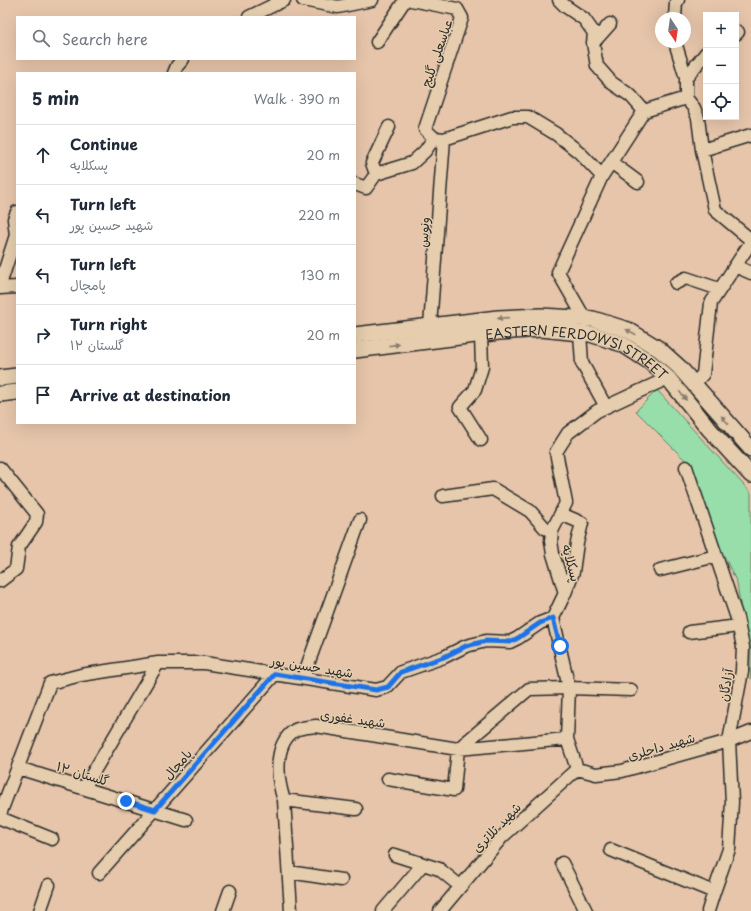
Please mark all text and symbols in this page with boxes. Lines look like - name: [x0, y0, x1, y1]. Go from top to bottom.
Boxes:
- north arrow: [655, 12, 691, 48]
- map controls: [703, 12, 739, 120]
- button: +: [703, 12, 739, 48]
- search box: [16, 16, 356, 60]
- street label: عباسعلی گلیج: [416, 17, 457, 90]
- icon: search: [30, 27, 52, 49]
- text: Search here: [62, 27, 148, 50]
- button: −: [703, 48, 739, 84]
- button: locate: [703, 84, 739, 120]
- text: 5 min: [32, 85, 79, 111]
- text: Walk · 390 m: [254, 89, 340, 108]
- text: Continue: [70, 132, 138, 155]
- icon: ahead: [32, 144, 54, 166]
- text: 20 m: [306, 145, 340, 164]
- text: پسکلایه: [70, 155, 108, 174]
- text: Turn left: [70, 192, 136, 215]
- icon: left: [32, 204, 54, 226]
- text: 220 m: [298, 205, 340, 224]
- text: شهید حسین پور: [70, 215, 153, 234]
- street label: ونوس: [412, 216, 434, 248]
- text: Turn left: [70, 252, 136, 275]
- icon: left: [32, 264, 54, 286]
- text: 130 m: [301, 265, 340, 284]
- text: پامچال: [70, 275, 106, 294]
- text: Turn right: [70, 312, 147, 335]
- one-way arrow: [497, 315, 509, 322]
- street label: EASTERN FERDOWSI STREET: [484, 319, 673, 384]
- icon: right: [32, 324, 54, 346]
- text: 20 m: [306, 325, 340, 344]
- one-way arrow: [625, 329, 637, 335]
- text: گلستان ۱۲: [70, 335, 124, 354]
- one-way arrow: [388, 342, 400, 349]
- text: Arrive at destination: [70, 383, 231, 406]
- icon: arrive: [32, 384, 54, 406]
- one-way arrow: [679, 391, 687, 402]
- one-way arrow: [721, 415, 730, 425]
- street label: پسکلایه: [558, 542, 586, 584]
- route start: [551, 637, 569, 655]
- street label: شهید حسین پور: [268, 650, 355, 682]
- street label: آزادگان: [713, 666, 737, 703]
- street label: شهید غفوری: [319, 704, 387, 732]
- street label: شهید داجلری: [625, 727, 697, 765]
- street label: پامچال: [158, 744, 196, 784]
- street label: گلستان ۱۲: [54, 756, 112, 790]
- route end: [117, 792, 135, 810]
- street label: شهید تلاتری: [467, 798, 525, 856]

